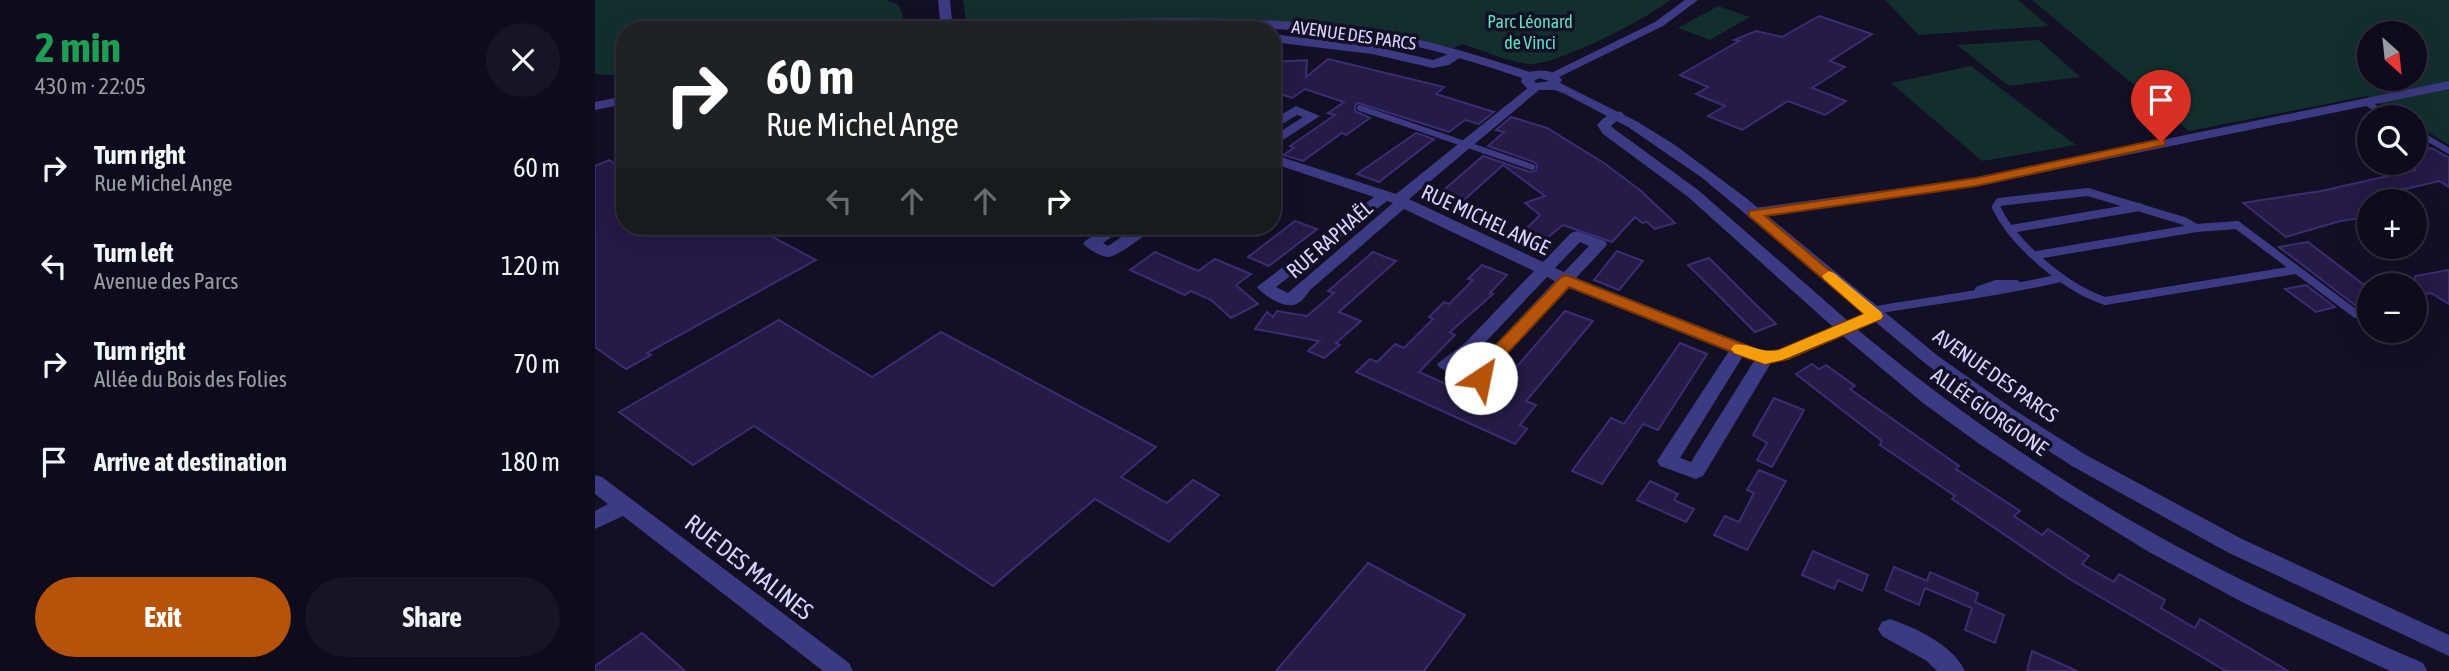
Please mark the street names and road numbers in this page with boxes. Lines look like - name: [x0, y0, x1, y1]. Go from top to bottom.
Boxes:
- street label: AVENUE DES PARCS: [1290, 16, 1418, 54]
- street label: RUE MICHEL ANGE: [1418, 179, 1554, 259]
- street label: RUE RAPHAËL: [1281, 195, 1377, 283]
- street label: AVENUE DES PARCS: [1929, 323, 2063, 427]
- street label: ALLÉE GIORGIONE: [1927, 362, 2053, 460]
- street label: RUE DES MALINES: [680, 509, 818, 625]

